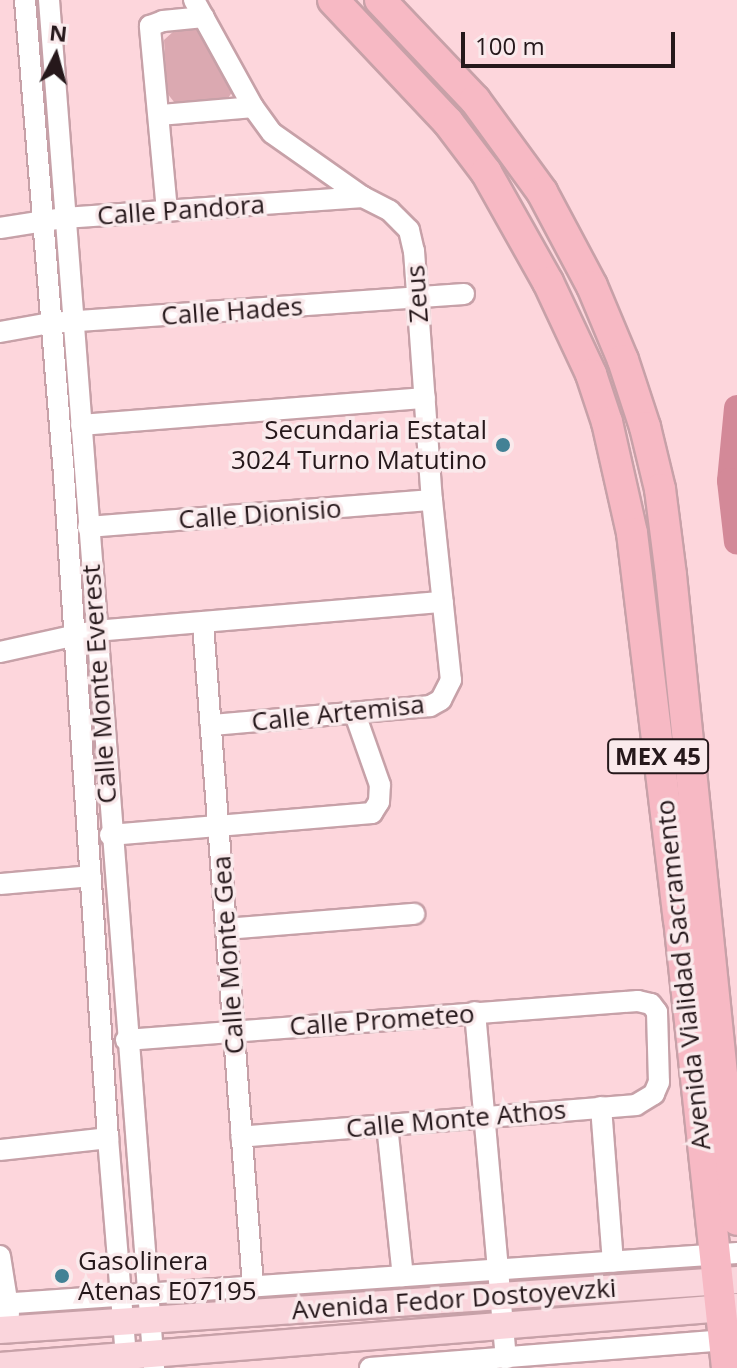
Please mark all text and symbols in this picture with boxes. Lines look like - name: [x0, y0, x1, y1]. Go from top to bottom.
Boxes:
- north arrow: [16, 16, 96, 96]
- text: N: [48, 16, 69, 48]
- scale bar: [465, 16, 679, 66]
- text: 100 m: [475, 29, 545, 62]
- street label: Calle Pandora: [96, 189, 266, 231]
- street label: Zeus: [399, 264, 435, 324]
- street label: Calle Hades: [160, 290, 304, 332]
- place label: Secundaria Estatal 3024 Turno Matutino: [231, 414, 487, 476]
- marker: Secundaria Estatal 3024 Turno Matutino: [494, 436, 512, 454]
- street label: Calle Dionisio: [177, 493, 343, 535]
- street label: Calle Monte Everest: [75, 563, 123, 805]
- street label: Calle Artemisa: [250, 688, 426, 738]
- road number: MEX 45: [606, 736, 710, 776]
- street label: Avenida Vialidad Sacramento: [649, 798, 717, 1152]
- street label: Calle Monte Gea: [206, 855, 250, 1055]
- street label: Calle Prometeo: [288, 998, 476, 1042]
- street label: Calle Monte Athos: [345, 1094, 567, 1144]
- place label: Gasolinera Atenas E07195: [78, 1245, 257, 1306]
- marker: Gasolinera Atenas E07195: [53, 1267, 71, 1285]
- street label: Avenida Fedor Dostoyevzki: [291, 1272, 617, 1326]

